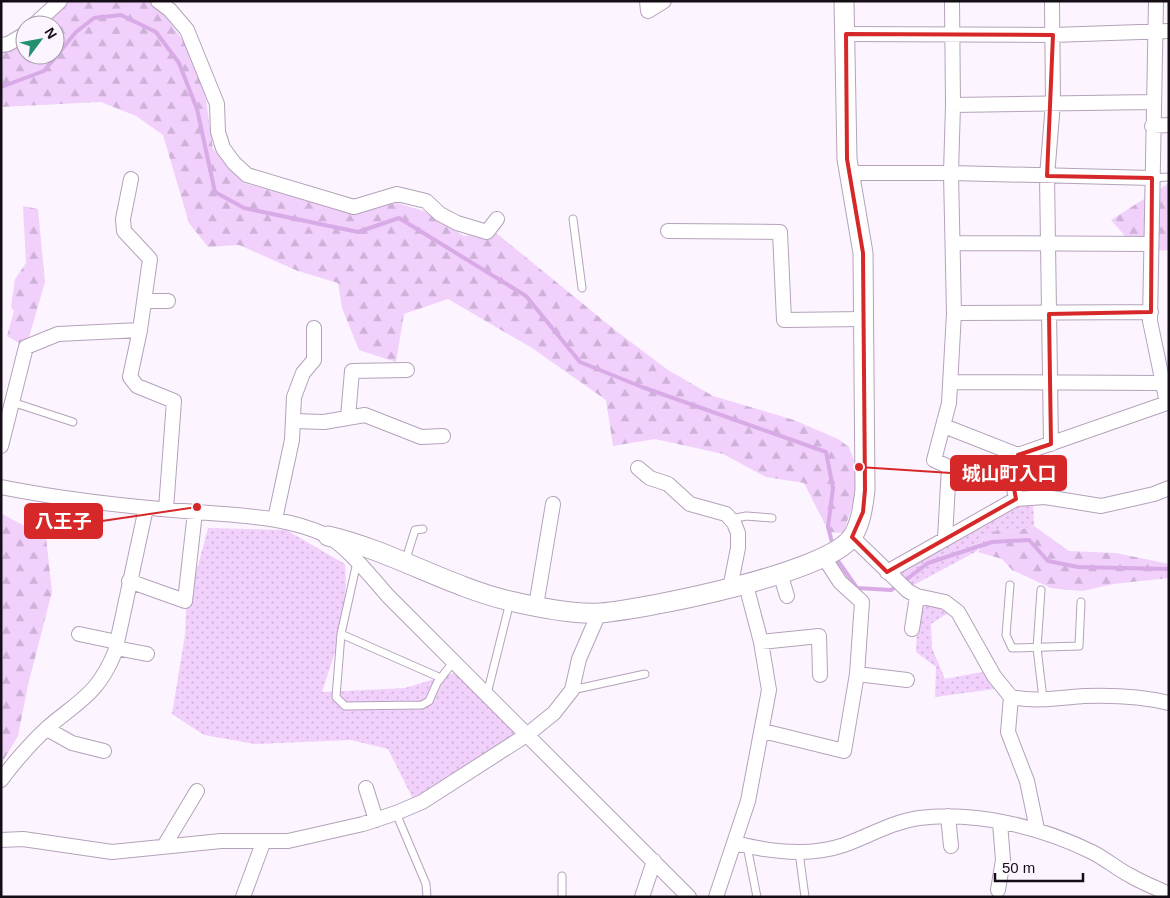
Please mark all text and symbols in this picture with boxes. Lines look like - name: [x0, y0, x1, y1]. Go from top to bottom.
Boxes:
- north arrow: [15, 15, 65, 65]
- text: N: [42, 25, 60, 42]
- callout: 城山町入口: [951, 456, 1066, 490]
- text: 城山町入口: [961, 463, 1057, 484]
- callout: 八王子: [25, 504, 102, 538]
- text: 八王子: [34, 511, 92, 532]
- scale bar: [995, 850, 1082, 882]
- text: 50 m: [1002, 859, 1035, 876]

